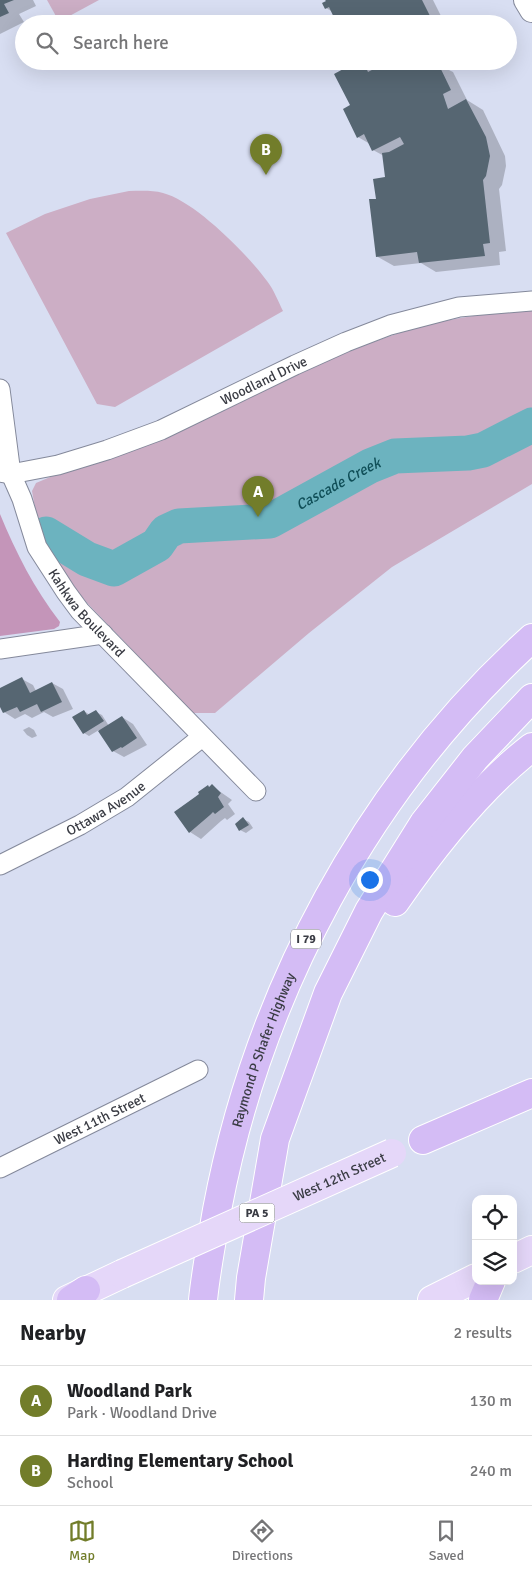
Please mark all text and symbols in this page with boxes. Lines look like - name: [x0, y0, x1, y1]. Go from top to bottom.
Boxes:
- search box: [15, 15, 517, 70]
- icon: search: [33, 29, 61, 57]
- text: Search here: [73, 31, 169, 55]
- pin: B: [250, 134, 282, 175]
- street label: Woodland Drive: [218, 353, 310, 409]
- water label: Cascade Creek: [293, 453, 384, 514]
- pin: A: [242, 476, 274, 517]
- street label: Kahkwa Boulevard: [44, 566, 128, 661]
- street label: Ottawa Avenue: [64, 778, 149, 840]
- your location: [357, 867, 383, 893]
- road number: I 79: [291, 930, 321, 949]
- street label: Raymond P Shafer Highway: [228, 970, 299, 1129]
- street label: West 11th Street: [51, 1089, 148, 1149]
- street label: West 12th Street: [290, 1149, 388, 1205]
- map controls: [472, 1195, 517, 1285]
- button: locate: [472, 1195, 517, 1240]
- road number: PA 5: [240, 1204, 274, 1222]
- button: layers: [472, 1240, 517, 1285]
- text: Nearby: [20, 1320, 86, 1346]
- text: 2 results: [453, 1323, 512, 1343]
- text: Woodland Park: [67, 1379, 192, 1403]
- text: A: [31, 1391, 41, 1411]
- text: 130 m: [470, 1391, 512, 1411]
- text: Park · Woodland Drive: [67, 1403, 217, 1423]
- text: Harding Elementary School: [67, 1449, 293, 1473]
- text: B: [31, 1461, 41, 1481]
- text: 240 m: [470, 1461, 512, 1481]
- text: School: [67, 1473, 113, 1493]
- tab: Map: [68, 1517, 96, 1564]
- tab: Directions: [232, 1517, 293, 1564]
- tab: Saved: [429, 1517, 464, 1564]

